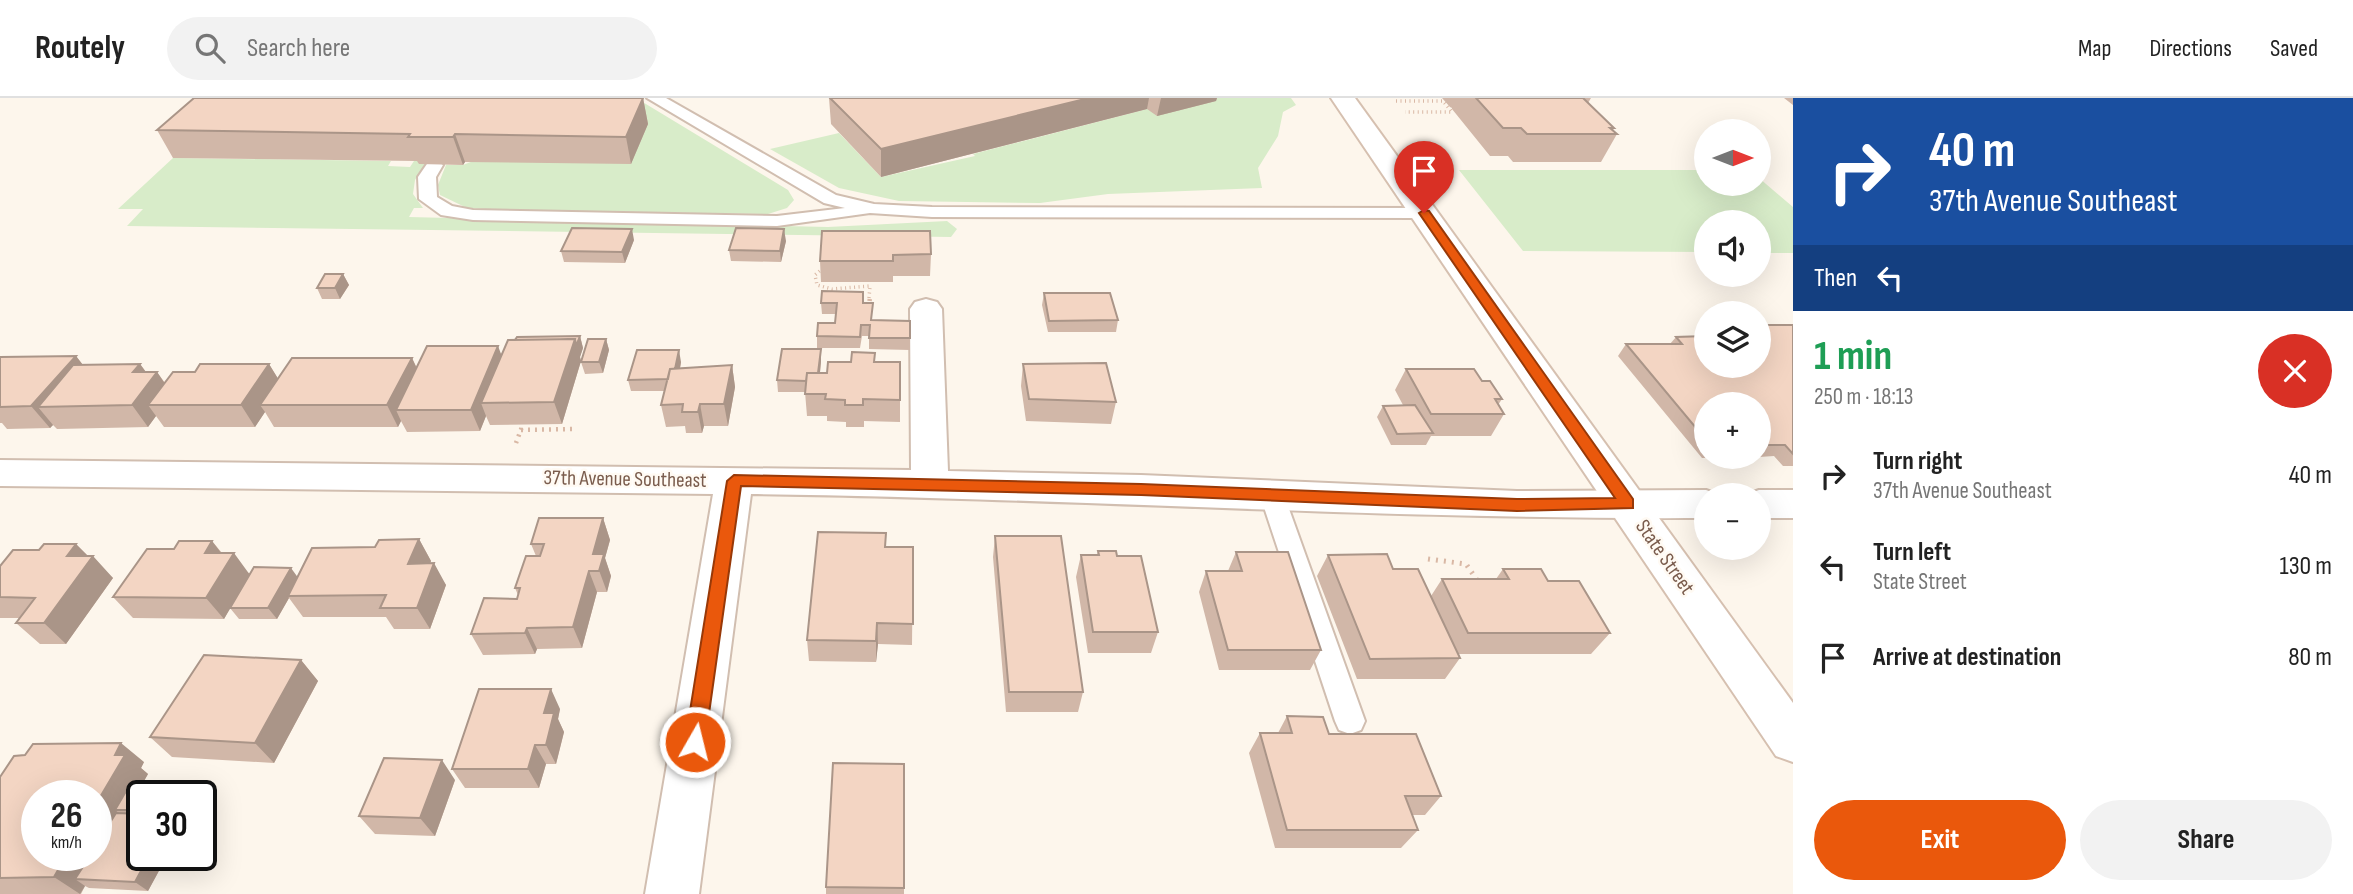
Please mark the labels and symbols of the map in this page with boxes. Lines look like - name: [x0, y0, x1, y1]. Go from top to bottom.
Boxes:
- north arrow: [1694, 119, 1771, 196]
- pin: [1394, 141, 1454, 213]
- street label: 37th Avenue Southeast: [543, 465, 707, 493]
- street label: State Street: [1630, 515, 1700, 599]
- position arrow: [658, 705, 732, 779]
- speed limit sign: 30: [126, 780, 217, 871]

